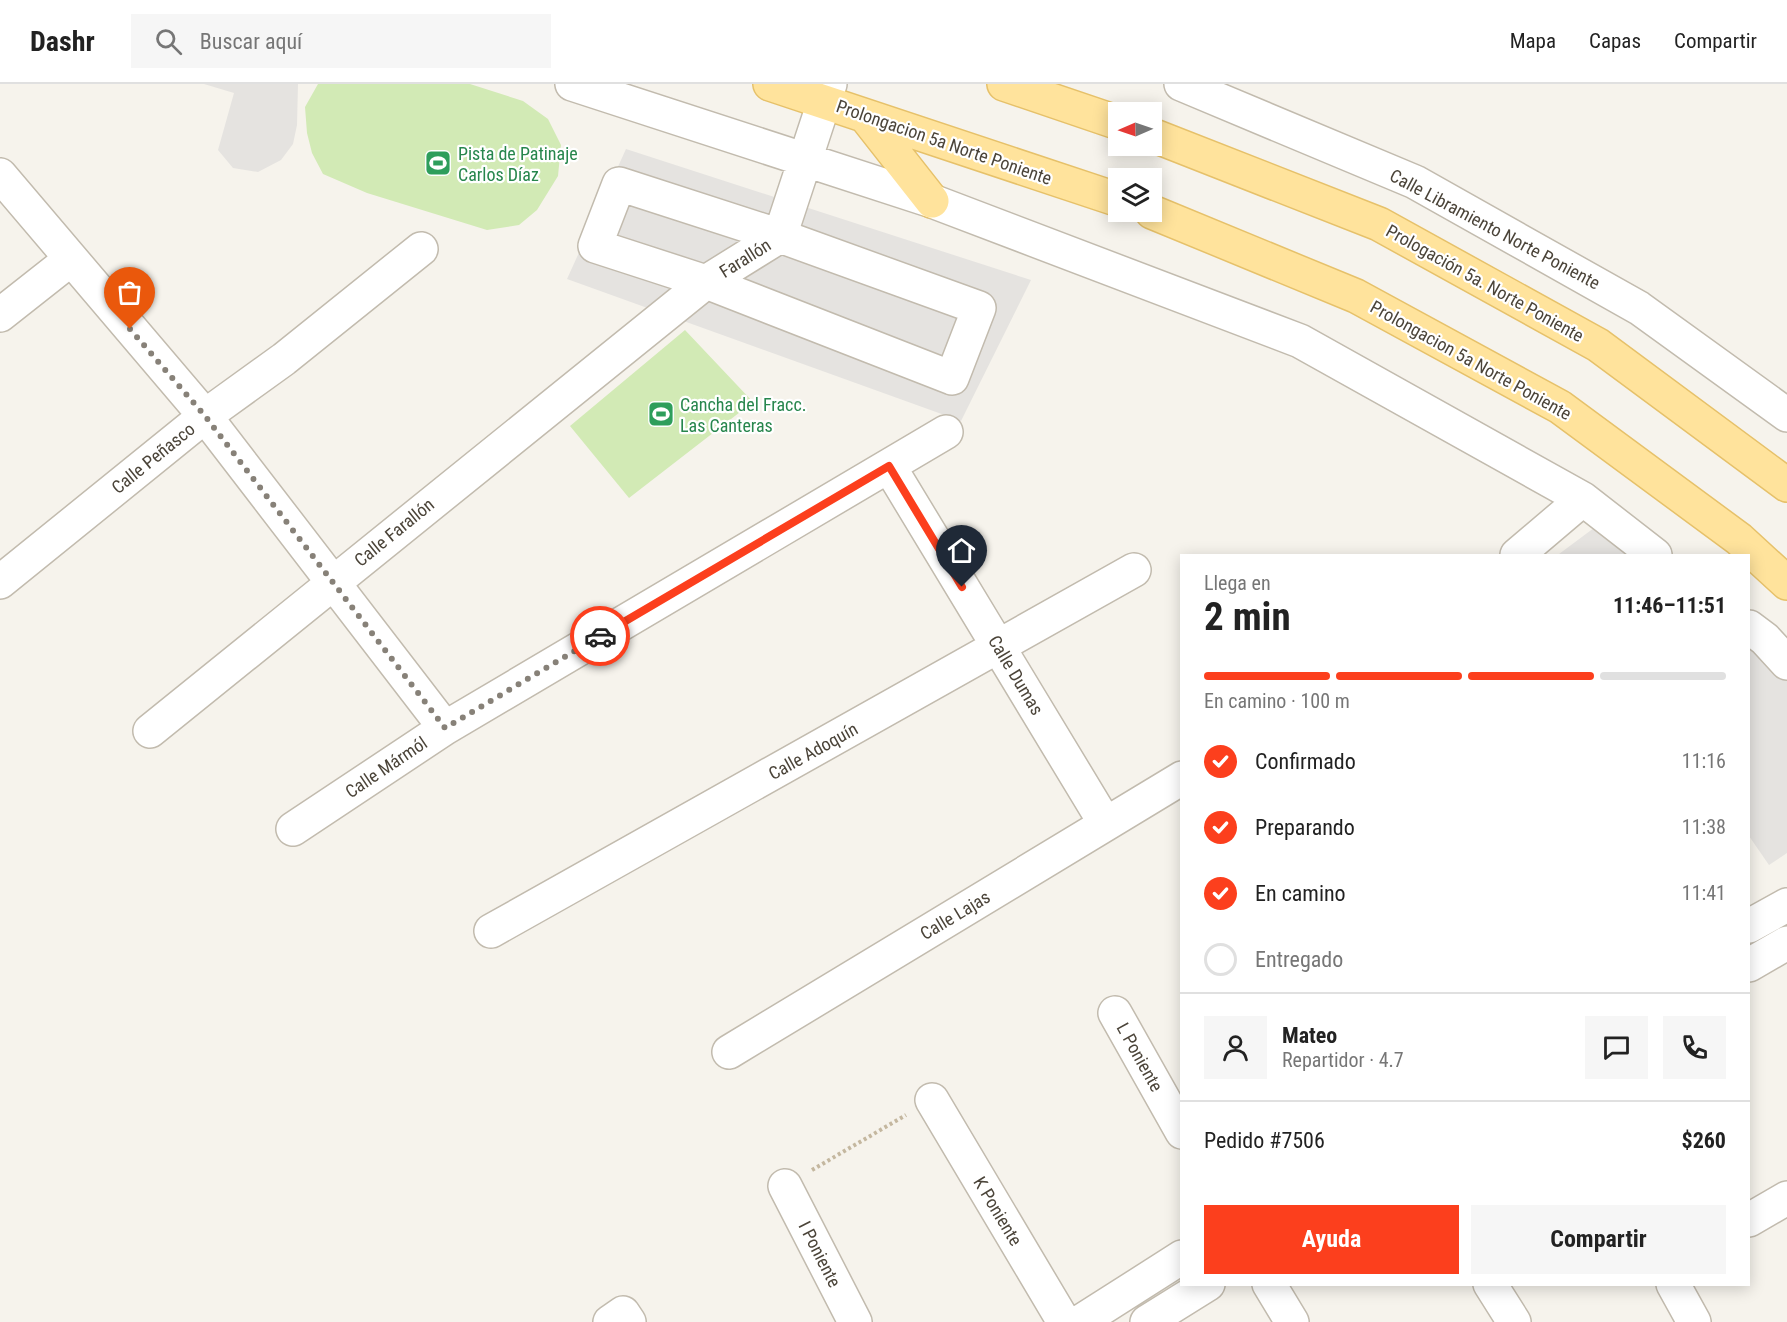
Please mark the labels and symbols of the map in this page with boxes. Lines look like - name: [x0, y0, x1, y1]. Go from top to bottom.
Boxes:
- street label: Prolongacion 5a Norte Poniente: [834, 95, 1054, 189]
- north arrow: [1108, 102, 1162, 156]
- place label: Pista de Patinaje Carlos Díaz: [458, 143, 578, 185]
- sports icon: Pista de Patinaje Carlos Díaz: [423, 148, 453, 178]
- street label: Calle Libramiento Norte Poniente: [1386, 165, 1604, 293]
- street label: Prologación 5a. Norte Poniente: [1383, 220, 1587, 346]
- street label: Farallón: [715, 234, 775, 282]
- pin: [104, 267, 155, 329]
- street label: Prolongacion 5a Norte Poniente: [1367, 296, 1575, 424]
- place label: Cancha del Fracc. Las Canteras: [680, 394, 807, 436]
- sports icon: Cancha del Fracc. Las Canteras: [646, 399, 676, 429]
- street label: Calle Peñasco: [107, 418, 199, 498]
- street label: Calle Farallón: [350, 493, 438, 571]
- pin: [936, 525, 987, 587]
- courier: [570, 606, 630, 666]
- street label: Calle Dumas: [984, 631, 1048, 719]
- street label: Calle Adoquín: [765, 718, 861, 784]
- street label: Calle Mármól: [341, 732, 431, 802]
- street label: Calle Lajas: [916, 886, 994, 944]
- street label: L Poniente: [1113, 1019, 1167, 1095]
- street label: K Poniente: [969, 1173, 1027, 1249]
- street label: I Poniente: [794, 1217, 846, 1291]

